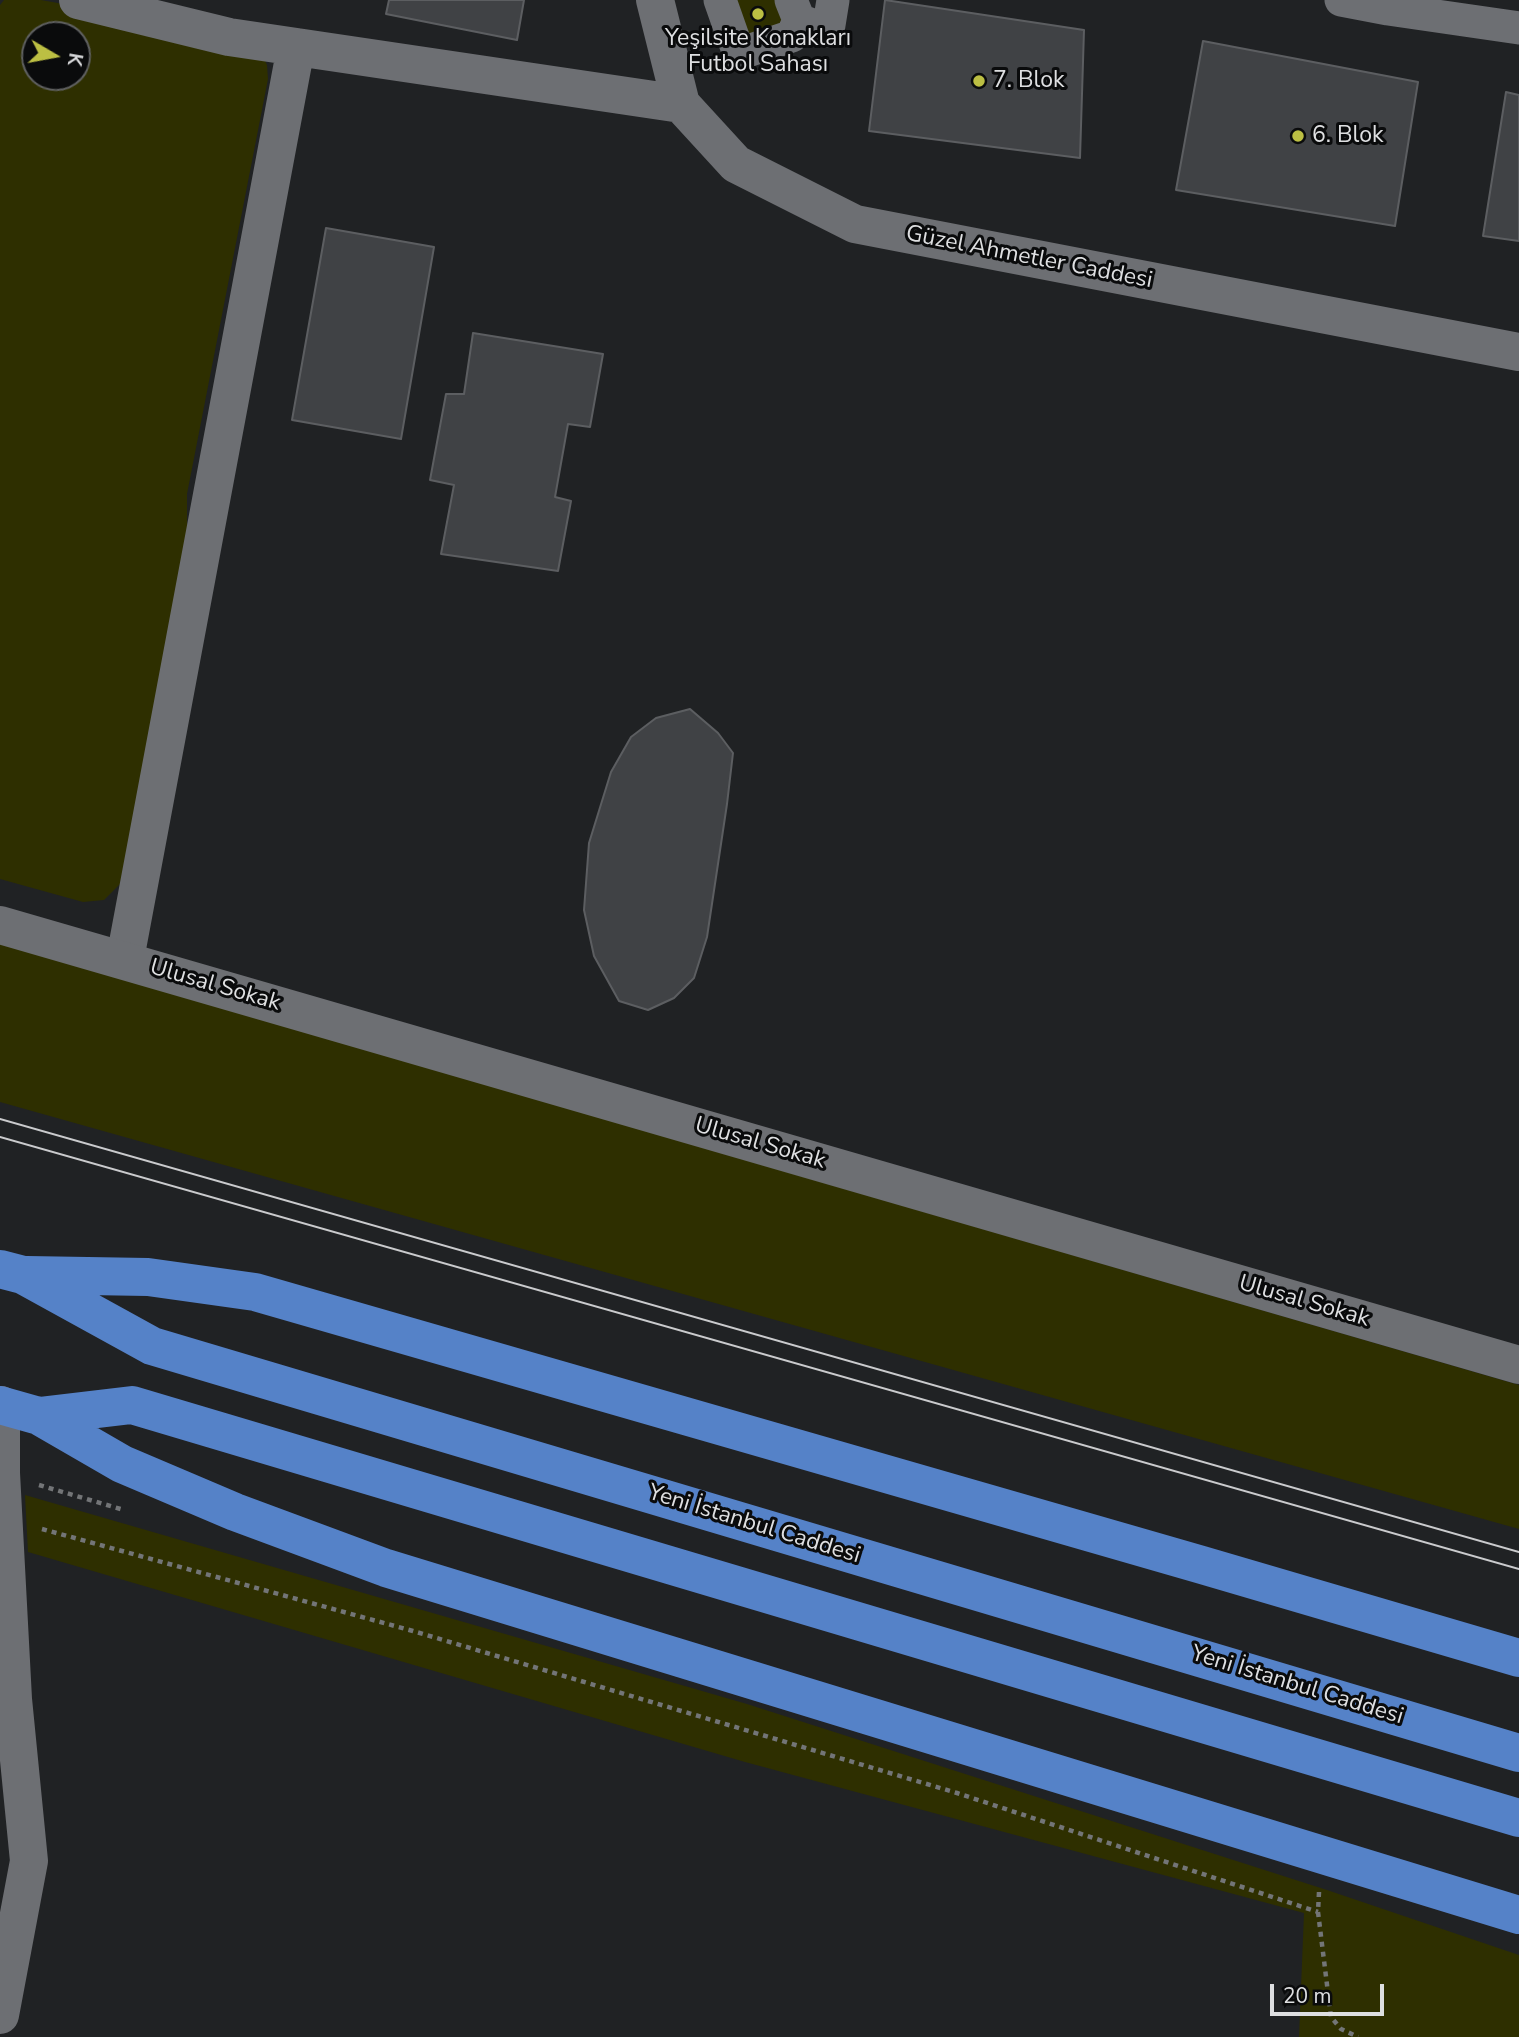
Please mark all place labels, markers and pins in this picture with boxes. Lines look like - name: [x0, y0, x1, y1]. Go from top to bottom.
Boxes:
- marker: Yeşilsite Konakları Futbol Sahası: [750, 6, 766, 22]
- place label: Yeşilsite Konakları Futbol Sahası: [665, 25, 851, 79]
- place label: 7. Blok: [993, 67, 1064, 95]
- marker: 7. Blok: [971, 73, 987, 89]
- place label: 6. Blok: [1312, 122, 1383, 150]
- marker: 6. Blok: [1290, 128, 1306, 144]

